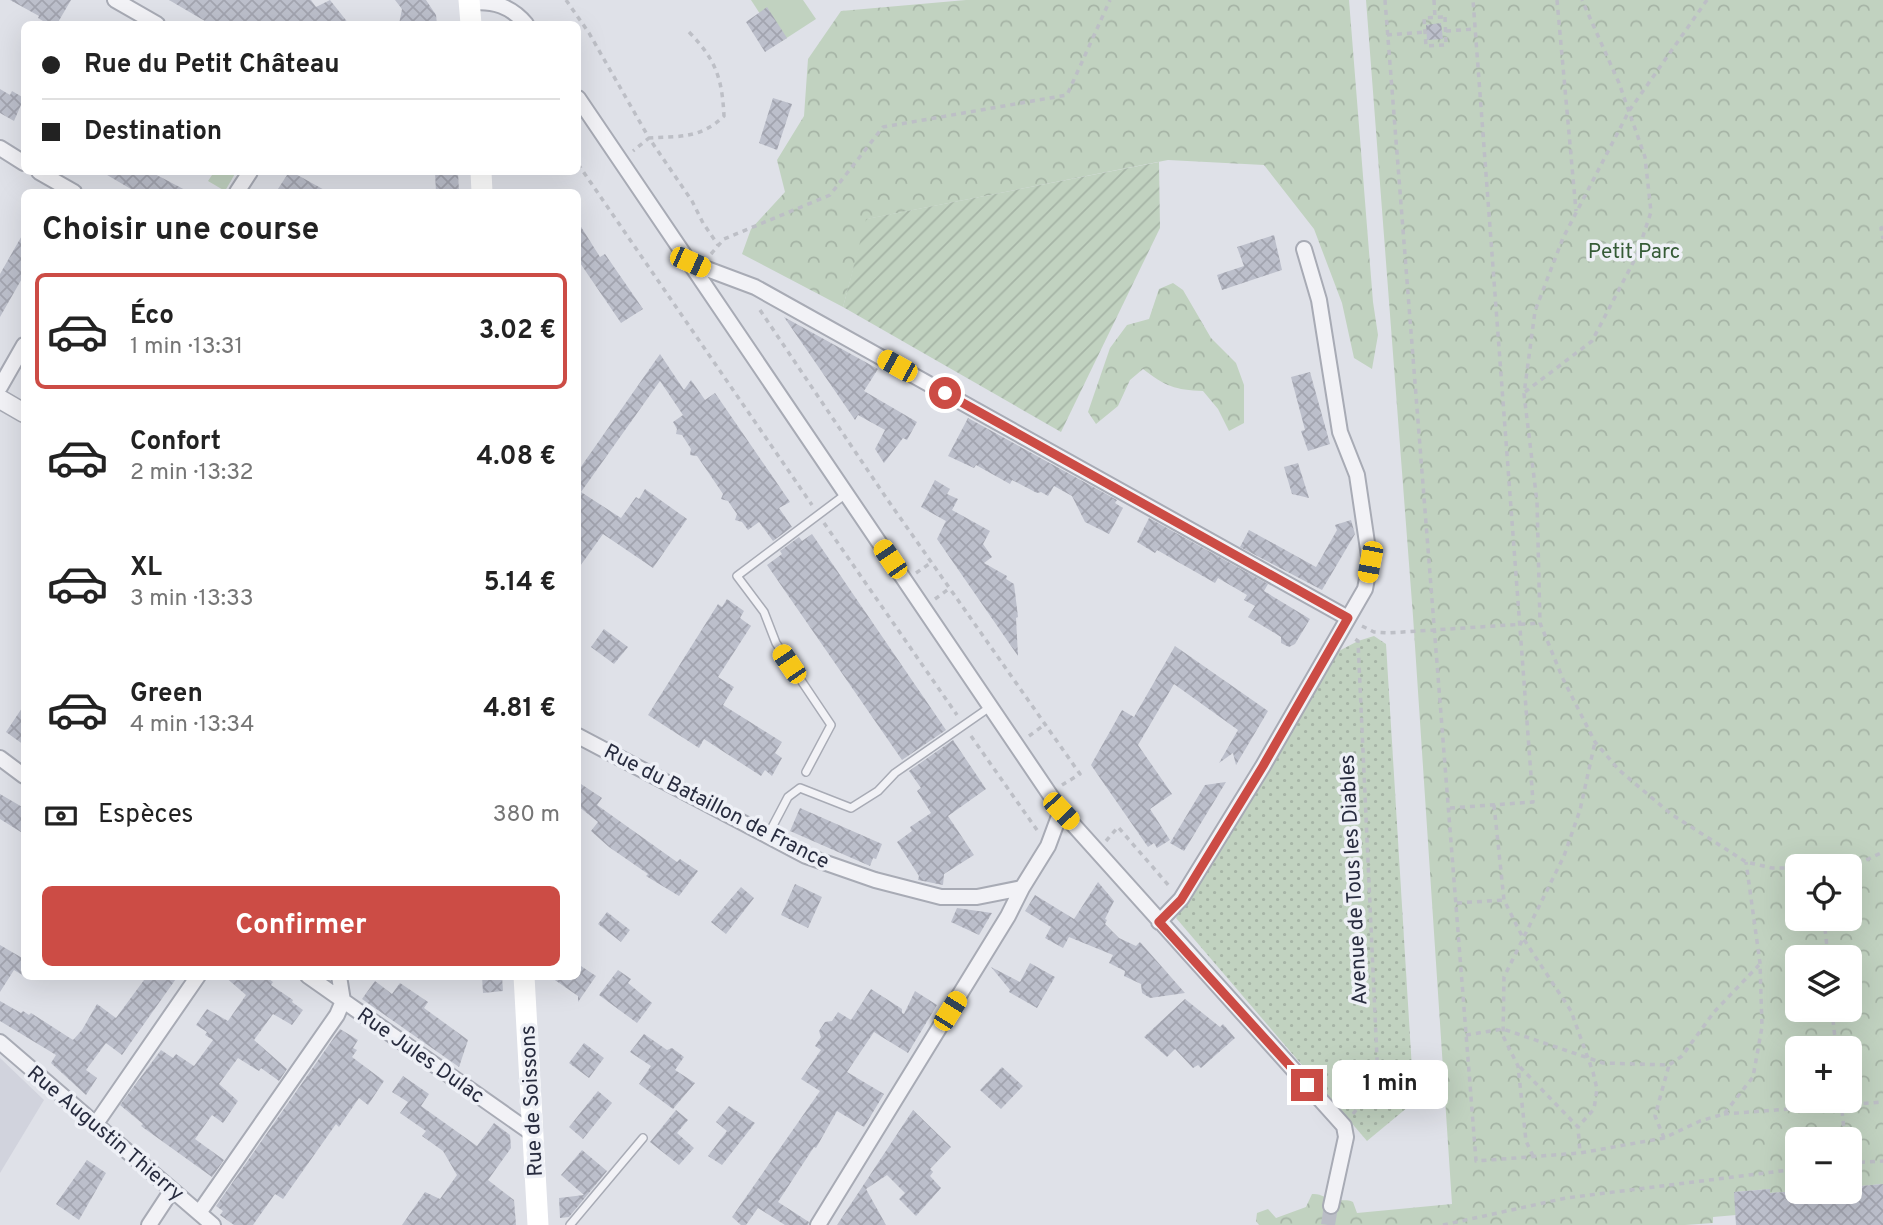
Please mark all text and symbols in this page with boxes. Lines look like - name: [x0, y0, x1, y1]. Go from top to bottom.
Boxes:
- text: Rue du Petit Château: [84, 49, 340, 82]
- text: Destination: [84, 116, 222, 149]
- text: Choisir une course: [42, 211, 319, 251]
- park label: Petit Parc: [1588, 239, 1680, 266]
- car: [667, 244, 714, 280]
- icon: car: [46, 300, 109, 363]
- text: Éco: [130, 300, 174, 333]
- text: 3.02 €: [479, 315, 556, 348]
- text: 1 min · 13:31: [130, 333, 243, 362]
- car: [874, 347, 921, 385]
- route start: [929, 377, 961, 409]
- icon: car: [46, 426, 109, 489]
- text: Confort: [130, 426, 221, 459]
- text: 4.08 €: [477, 441, 556, 474]
- text: 2 min · 13:32: [130, 459, 254, 488]
- car: [870, 536, 911, 582]
- car: [1356, 539, 1385, 585]
- icon: car: [46, 552, 109, 615]
- text: XL: [130, 552, 162, 585]
- text: 5.14 €: [484, 567, 556, 600]
- text: 3 min · 13:33: [130, 585, 254, 614]
- car: [769, 641, 810, 687]
- icon: car: [46, 678, 109, 741]
- text: Green: [130, 678, 203, 711]
- text: 4.81 €: [483, 693, 556, 726]
- text: 4 min · 13:34: [130, 711, 255, 740]
- street label: Rue du Bataillon de France: [599, 739, 834, 876]
- street label: Avenue de Tous les Diables: [1334, 754, 1375, 1006]
- car: [1039, 788, 1084, 834]
- icon: cash: [42, 797, 80, 835]
- text: Espèces: [98, 799, 194, 832]
- text: 380 m: [493, 801, 560, 830]
- map controls: [1785, 854, 1862, 1204]
- button: locate: [1785, 854, 1862, 931]
- button: Confirmer: [42, 886, 560, 966]
- button: layers: [1785, 945, 1862, 1022]
- car: [930, 988, 971, 1034]
- street label: Rue Jules Dulac: [351, 1002, 489, 1110]
- street label: Rue de Soissons: [515, 1024, 550, 1177]
- button: +: [1785, 1036, 1862, 1113]
- street label: Rue Augustin Thierry: [21, 1060, 189, 1208]
- callout: 1 min: [1332, 1060, 1447, 1110]
- route end: [1291, 1069, 1323, 1101]
- text: 1 min: [1362, 1070, 1418, 1099]
- button: −: [1785, 1127, 1862, 1204]

